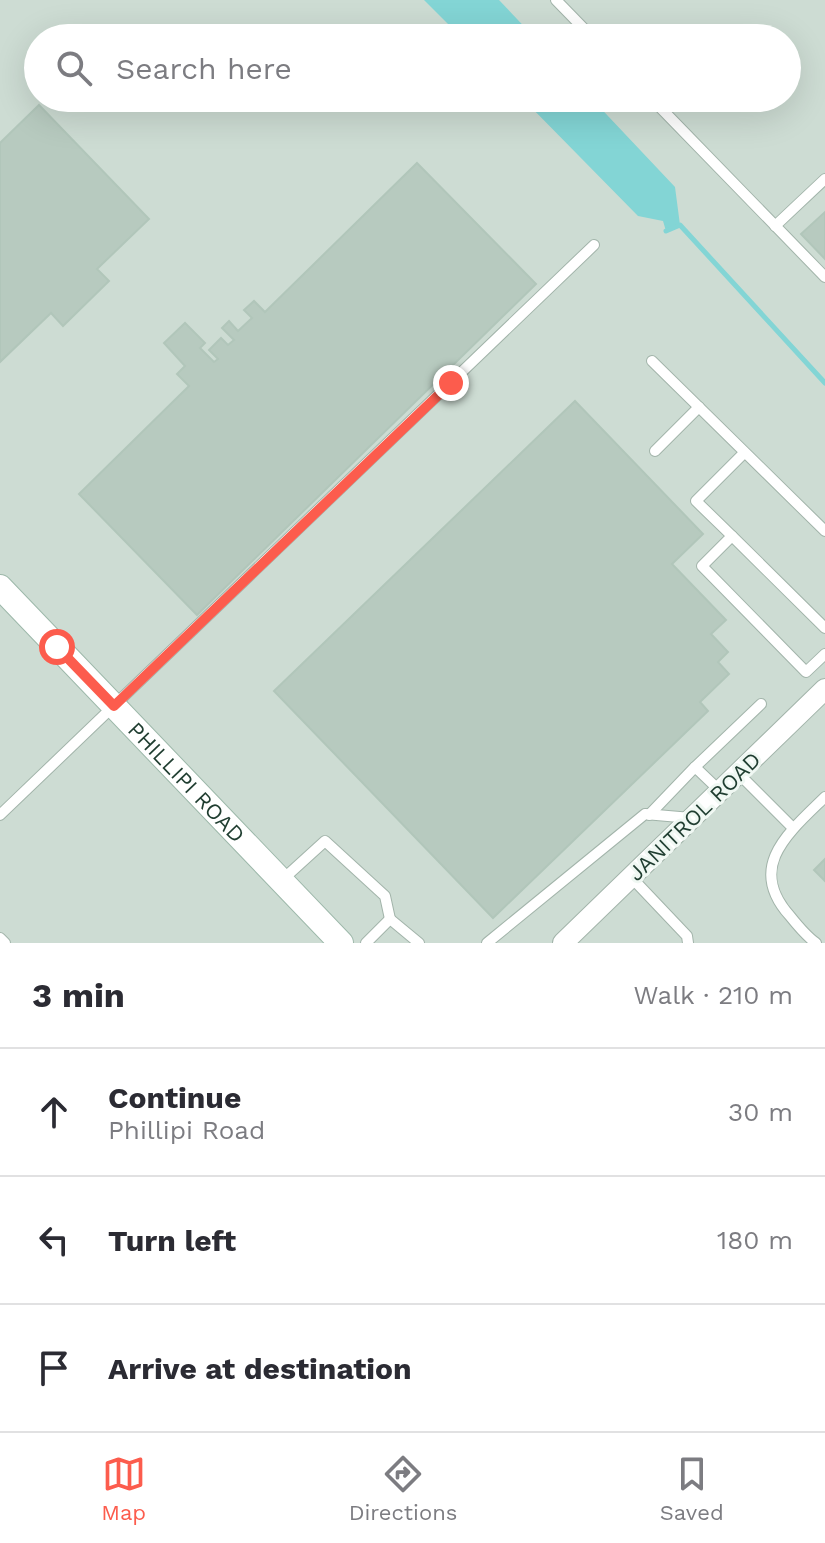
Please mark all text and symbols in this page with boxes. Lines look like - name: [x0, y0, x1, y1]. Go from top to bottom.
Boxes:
- search box: [24, 24, 801, 112]
- icon: search: [52, 46, 96, 90]
- text: Search here: [116, 51, 292, 86]
- route end: [433, 365, 469, 401]
- route start: [39, 629, 75, 665]
- street label: PHILLIPI ROAD: [123, 717, 250, 848]
- street label: JANITROL ROAD: [623, 747, 766, 886]
- text: 3 min: [32, 975, 125, 1015]
- text: Walk · 210 m: [633, 980, 793, 1010]
- text: Continue: [108, 1080, 241, 1115]
- icon: ahead: [32, 1090, 76, 1134]
- text: 30 m: [728, 1097, 793, 1127]
- text: Phillipi Road: [108, 1115, 265, 1145]
- icon: left: [32, 1218, 76, 1262]
- text: Turn left: [108, 1223, 236, 1258]
- text: 180 m: [717, 1225, 793, 1255]
- icon: arrive: [32, 1346, 76, 1390]
- text: Arrive at destination: [108, 1351, 412, 1386]
- tab: Map: [101, 1452, 146, 1525]
- tab: Directions: [349, 1452, 457, 1525]
- tab: Saved: [660, 1452, 724, 1525]

